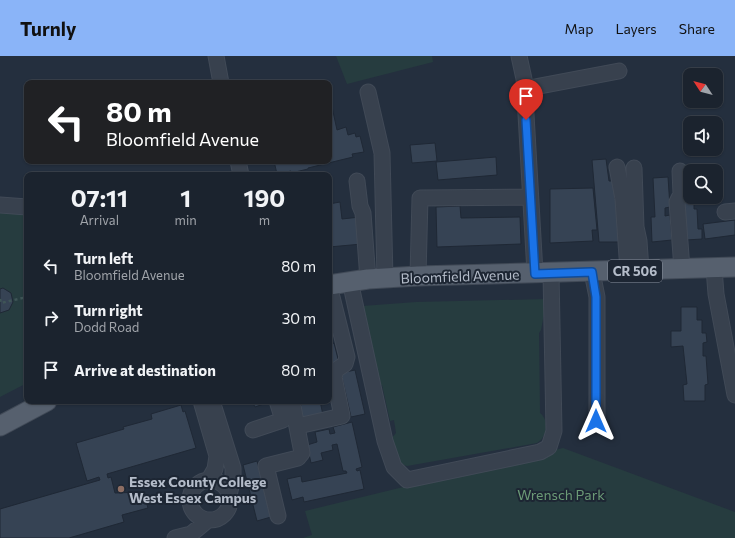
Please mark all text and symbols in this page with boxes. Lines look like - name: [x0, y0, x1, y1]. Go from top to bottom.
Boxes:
- text: Turnly: [20, 17, 76, 40]
- text: Map: [565, 20, 593, 37]
- text: Layers: [615, 20, 657, 37]
- text: Share: [679, 20, 715, 37]
- north arrow: [683, 68, 723, 108]
- map controls: [683, 68, 723, 204]
- pin: [509, 79, 543, 120]
- icon: arrive: [515, 85, 537, 107]
- text: 80 m: [106, 94, 172, 128]
- icon: left: [40, 96, 92, 148]
- button: sound: [683, 116, 723, 156]
- text: Bloomfield Avenue: [106, 128, 259, 150]
- button: search: [683, 164, 723, 204]
- text: 07:11: [71, 183, 128, 212]
- text: 1: [180, 183, 191, 212]
- text: 190: [244, 183, 285, 212]
- text: Arrival: [80, 212, 119, 228]
- text: min: [175, 212, 197, 228]
- text: m: [259, 212, 270, 228]
- text: Turn left: [74, 249, 133, 267]
- icon: left: [40, 255, 62, 277]
- text: 80 m: [281, 257, 316, 275]
- road number: CR 506: [608, 260, 662, 282]
- street label: Bloomfield Avenue: [400, 265, 520, 287]
- text: Bloomfield Avenue: [74, 267, 185, 283]
- text: Turn right: [74, 301, 143, 319]
- icon: right: [40, 307, 62, 329]
- text: 30 m: [282, 309, 316, 327]
- text: Dodd Road: [74, 319, 139, 335]
- icon: arrive: [40, 359, 62, 381]
- text: Arrive at destination: [74, 361, 216, 379]
- text: 80 m: [281, 361, 316, 379]
- position arrow: [575, 400, 617, 442]
- place label: Essex County College West Essex Campus: [129, 473, 266, 506]
- marker: Essex County College West Essex Campus: [116, 484, 126, 494]
- park label: Wrensch Park: [517, 486, 605, 503]

